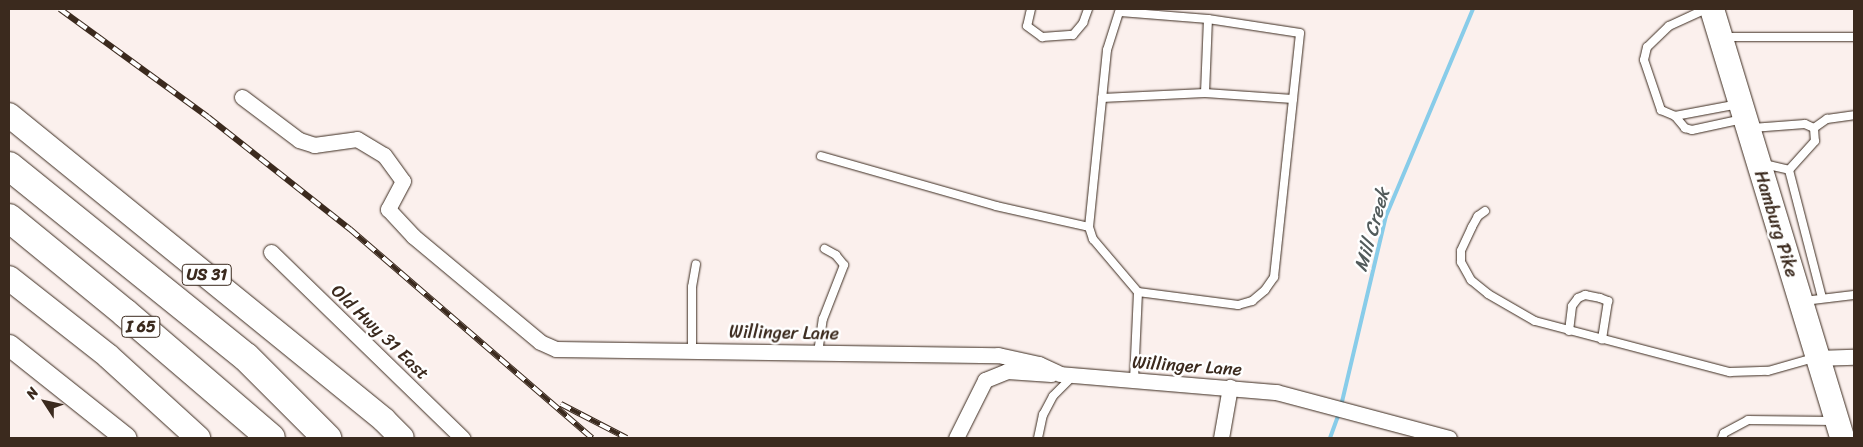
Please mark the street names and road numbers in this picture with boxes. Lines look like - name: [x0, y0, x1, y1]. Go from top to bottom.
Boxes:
- street label: Hamburg Pike: [1749, 168, 1803, 280]
- road number: US 31: [181, 262, 233, 288]
- street label: Old Hwy 31 East: [327, 280, 433, 384]
- road number: I 65: [121, 314, 161, 341]
- street label: Willinger Lane: [729, 321, 839, 345]
- street label: Willinger Lane: [1131, 351, 1243, 381]

